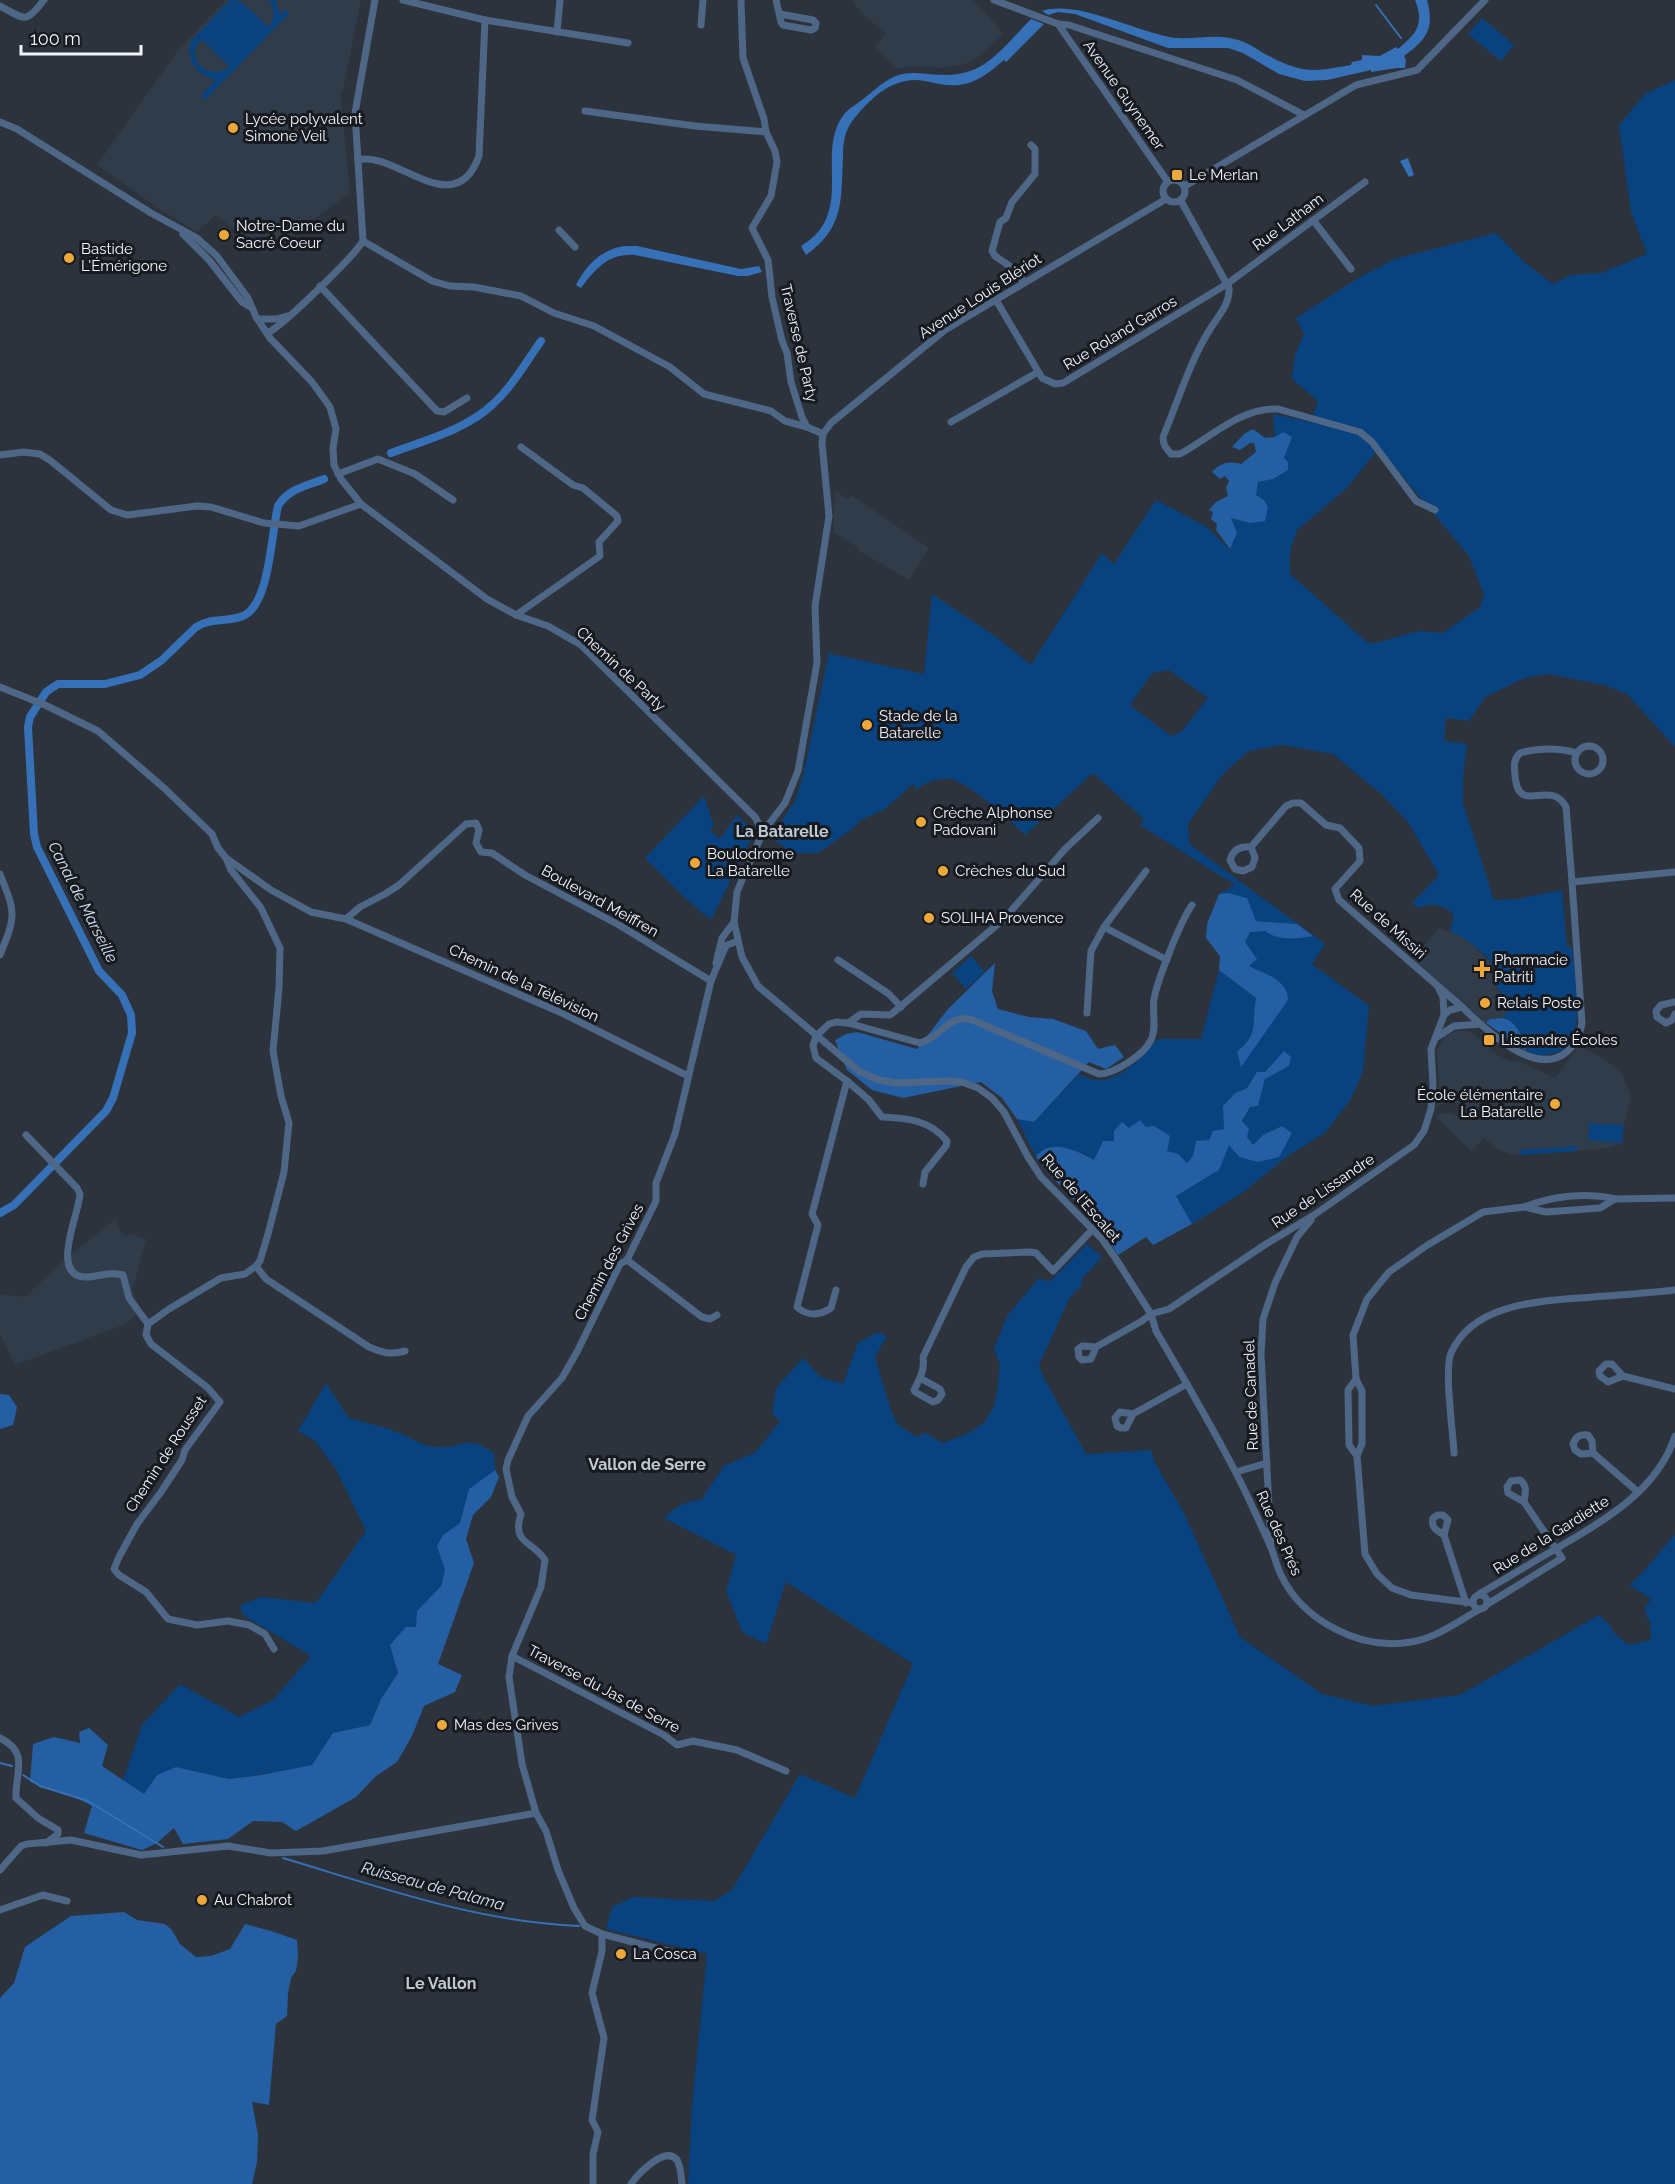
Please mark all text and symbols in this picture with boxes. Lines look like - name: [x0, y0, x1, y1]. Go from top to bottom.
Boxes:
- scale bar: [21, 18, 141, 56]
- text: 100 m: [30, 28, 81, 49]
- street label: Avenue Guynemer: [1079, 37, 1169, 154]
- place label: Lycée polyvalent Simone Veil: [245, 110, 363, 145]
- marker: Lycée polyvalent Simone Veil: [226, 121, 240, 135]
- place label: Le Merlan: [1189, 166, 1258, 184]
- marker: Le Merlan: [1170, 168, 1184, 182]
- street label: Rue Latham: [1249, 190, 1327, 254]
- place label: Notre-Dame du Sacré Coeur: [236, 217, 345, 252]
- marker: Notre-Dame du Sacré Coeur: [217, 228, 231, 242]
- place label: Bastide L'Émérigone: [81, 240, 167, 275]
- street label: Avenue Louis Blériot: [915, 250, 1045, 342]
- marker: Bastide L'Émérigone: [62, 251, 76, 265]
- street label: Traverse de Party: [777, 282, 821, 404]
- street label: Rue Roland Garros: [1060, 292, 1180, 374]
- street label: Chemin de Party: [573, 623, 669, 715]
- place label: Stade de la Batarelle: [879, 707, 957, 742]
- marker: Stade de la Batarelle: [860, 718, 874, 732]
- place label: Crèche Alphonse Padovani: [933, 804, 1052, 839]
- marker: Crèche Alphonse Padovani: [914, 815, 928, 829]
- district label: La Batarelle: [735, 822, 829, 841]
- water label: Canal de Marseille: [44, 838, 122, 966]
- place label: Boulodrome La Batarelle: [707, 845, 794, 880]
- marker: Boulodrome La Batarelle: [688, 856, 702, 870]
- street label: Boulevard Meiffren: [538, 861, 662, 941]
- place label: Crèches du Sud: [955, 862, 1065, 880]
- marker: Crèches du Sud: [936, 864, 950, 878]
- street label: Rue de Missiri: [1346, 885, 1430, 963]
- place label: SOLIHA Provence: [941, 909, 1064, 927]
- marker: SOLIHA Provence: [922, 911, 936, 925]
- street label: Chemin de la Télévision: [446, 940, 602, 1026]
- place label: Pharmacie Patriti: [1494, 951, 1568, 986]
- marker: Pharmacie Patriti: [1475, 962, 1489, 976]
- place label: Relais Poste: [1497, 994, 1581, 1012]
- marker: Relais Poste: [1478, 996, 1492, 1010]
- place label: Lissandre Écoles: [1501, 1031, 1618, 1049]
- marker: Lissandre Écoles: [1482, 1033, 1496, 1047]
- place label: École élémentaire La Batarelle: [1417, 1086, 1543, 1121]
- marker: École élémentaire La Batarelle: [1548, 1097, 1562, 1111]
- street label: Rue de l'Escalet: [1038, 1150, 1124, 1246]
- street label: Rue de Lissandre: [1268, 1150, 1378, 1232]
- street label: Chemin des Grives: [571, 1201, 647, 1323]
- street label: Rue de Canadel: [1240, 1338, 1262, 1451]
- street label: Chemin de Rousset: [122, 1392, 210, 1516]
- district label: Vallon de Serre: [588, 1455, 706, 1474]
- street label: Rue des Prés: [1252, 1488, 1306, 1578]
- street label: Rue de la Gardiette: [1490, 1492, 1612, 1578]
- street label: Traverse du Jas de Serre: [525, 1641, 683, 1737]
- place label: Mas des Grives: [454, 1716, 559, 1734]
- marker: Mas des Grives: [435, 1718, 449, 1732]
- water label: Ruisseau de Palama: [359, 1858, 507, 1914]
- place label: Au Chabrot: [214, 1891, 292, 1909]
- marker: Au Chabrot: [195, 1893, 209, 1907]
- place label: La Cosca: [633, 1945, 697, 1963]
- marker: La Cosca: [614, 1947, 628, 1961]
- district label: Le Vallon: [406, 1974, 476, 1993]

